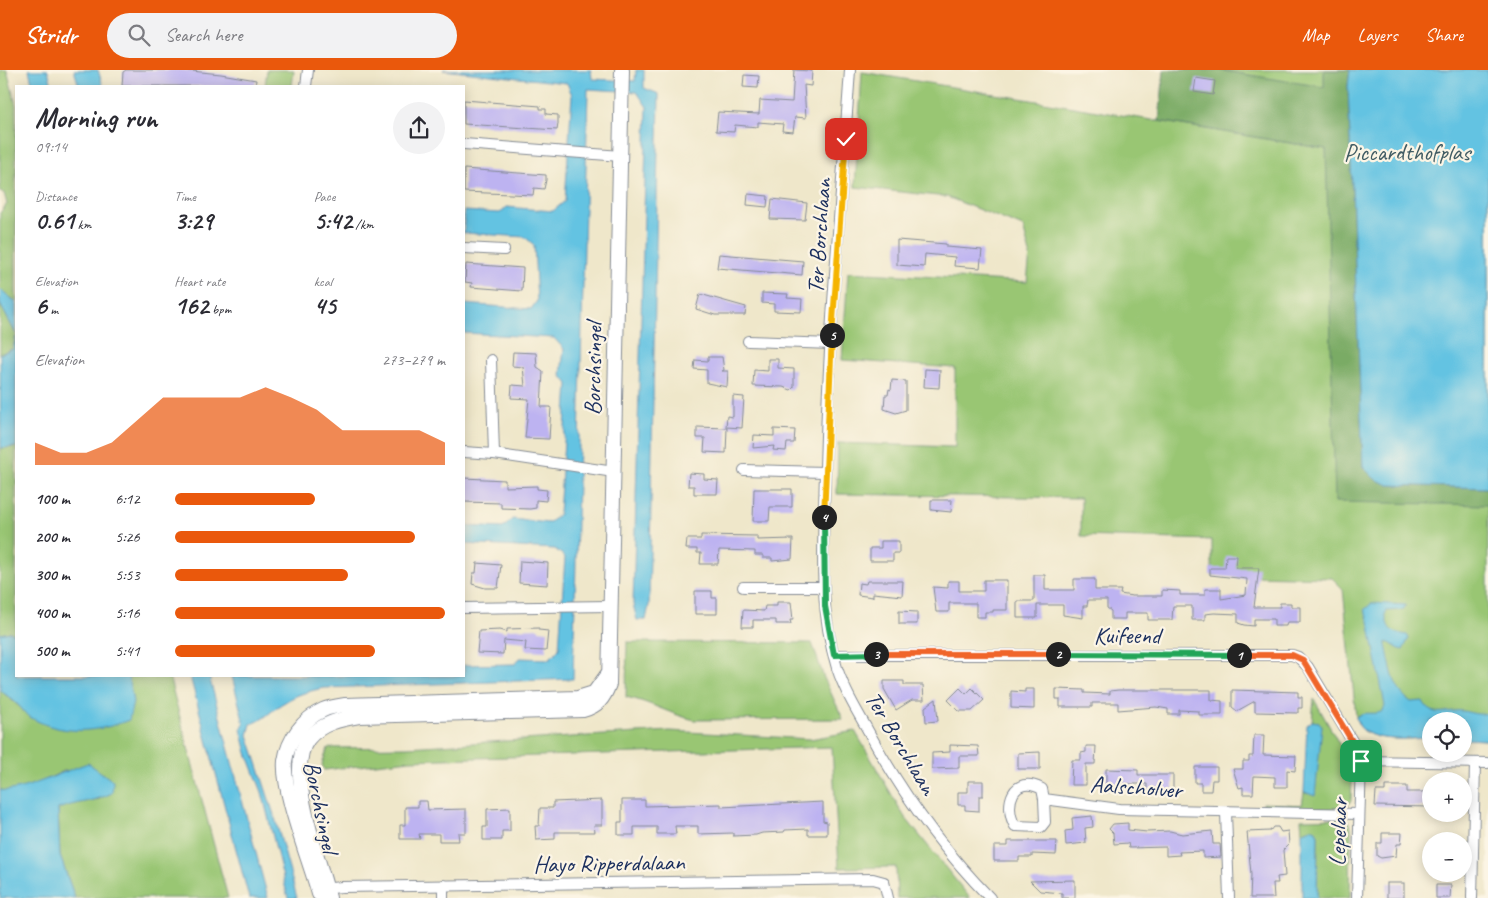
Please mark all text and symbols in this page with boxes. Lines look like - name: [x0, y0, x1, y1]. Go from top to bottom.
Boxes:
- search box: [107, 13, 457, 58]
- text: Stridr: [25, 20, 77, 50]
- icon: search: [125, 21, 153, 49]
- text: Search here: [165, 23, 242, 47]
- text: Map: [1302, 24, 1330, 46]
- text: Layers: [1358, 24, 1397, 46]
- text: Share: [1425, 24, 1463, 46]
- text: Morning run: [35, 100, 157, 135]
- button: share: [393, 102, 445, 154]
- pin: [825, 118, 867, 160]
- icon: check: [832, 125, 860, 153]
- text: 09:14: [35, 137, 67, 157]
- park label: Piccardthofplas: [1344, 137, 1473, 167]
- street label: Ter Borchlaan: [800, 176, 838, 295]
- text: Distance: [35, 188, 77, 205]
- text: Time: [174, 188, 196, 205]
- text: Pace: [314, 188, 335, 205]
- text: 0.61: [35, 205, 74, 237]
- text: 3:29: [174, 205, 213, 237]
- text: 5:42: [314, 205, 352, 237]
- text: km: [74, 216, 91, 233]
- text: /km: [352, 216, 374, 233]
- text: Elevation: [35, 273, 78, 290]
- text: Heart rate: [174, 273, 225, 290]
- text: kcal: [314, 273, 332, 290]
- text: 6: [35, 290, 47, 322]
- text: 162: [174, 290, 209, 322]
- text: 45: [314, 290, 336, 322]
- text: m: [47, 301, 58, 318]
- text: bpm: [209, 301, 231, 318]
- street label: Borchsingel: [577, 318, 609, 416]
- pin: 5: [820, 322, 844, 348]
- text: 5: [829, 327, 836, 344]
- text: Elevation: [35, 350, 84, 370]
- text: 273–279 m: [382, 350, 445, 370]
- text: 100 m: [35, 489, 70, 509]
- text: 6:12: [115, 489, 140, 509]
- pin: 4: [812, 504, 836, 530]
- text: 4: [821, 509, 828, 526]
- text: 200 m: [35, 527, 70, 547]
- text: 5:26: [115, 527, 140, 547]
- text: 300 m: [35, 565, 70, 585]
- text: 5:53: [115, 565, 140, 585]
- text: 400 m: [35, 603, 70, 623]
- text: 5:16: [115, 603, 140, 623]
- street label: Kuifeend: [1094, 620, 1164, 650]
- text: 500 m: [35, 641, 69, 661]
- text: 5:41: [115, 641, 140, 661]
- pin: 3: [864, 642, 888, 666]
- pin: 2: [1046, 642, 1070, 666]
- pin: 1: [1226, 642, 1252, 668]
- text: 3: [873, 646, 880, 663]
- text: 2: [1055, 646, 1062, 663]
- text: 1: [1236, 647, 1243, 664]
- street label: Ter Borchlaan: [858, 686, 944, 801]
- map controls: [1422, 712, 1472, 882]
- button: locate: [1422, 712, 1472, 762]
- pin: [1340, 740, 1382, 782]
- icon: arrive: [1347, 747, 1375, 775]
- street label: Borchsingel: [297, 759, 346, 859]
- street label: Aalscholver: [1089, 769, 1185, 805]
- button: +: [1422, 772, 1472, 822]
- street label: Lepelaar: [1322, 795, 1354, 866]
- button: −: [1422, 832, 1472, 882]
- street label: Hayo Ripperdalaan: [533, 847, 686, 879]

